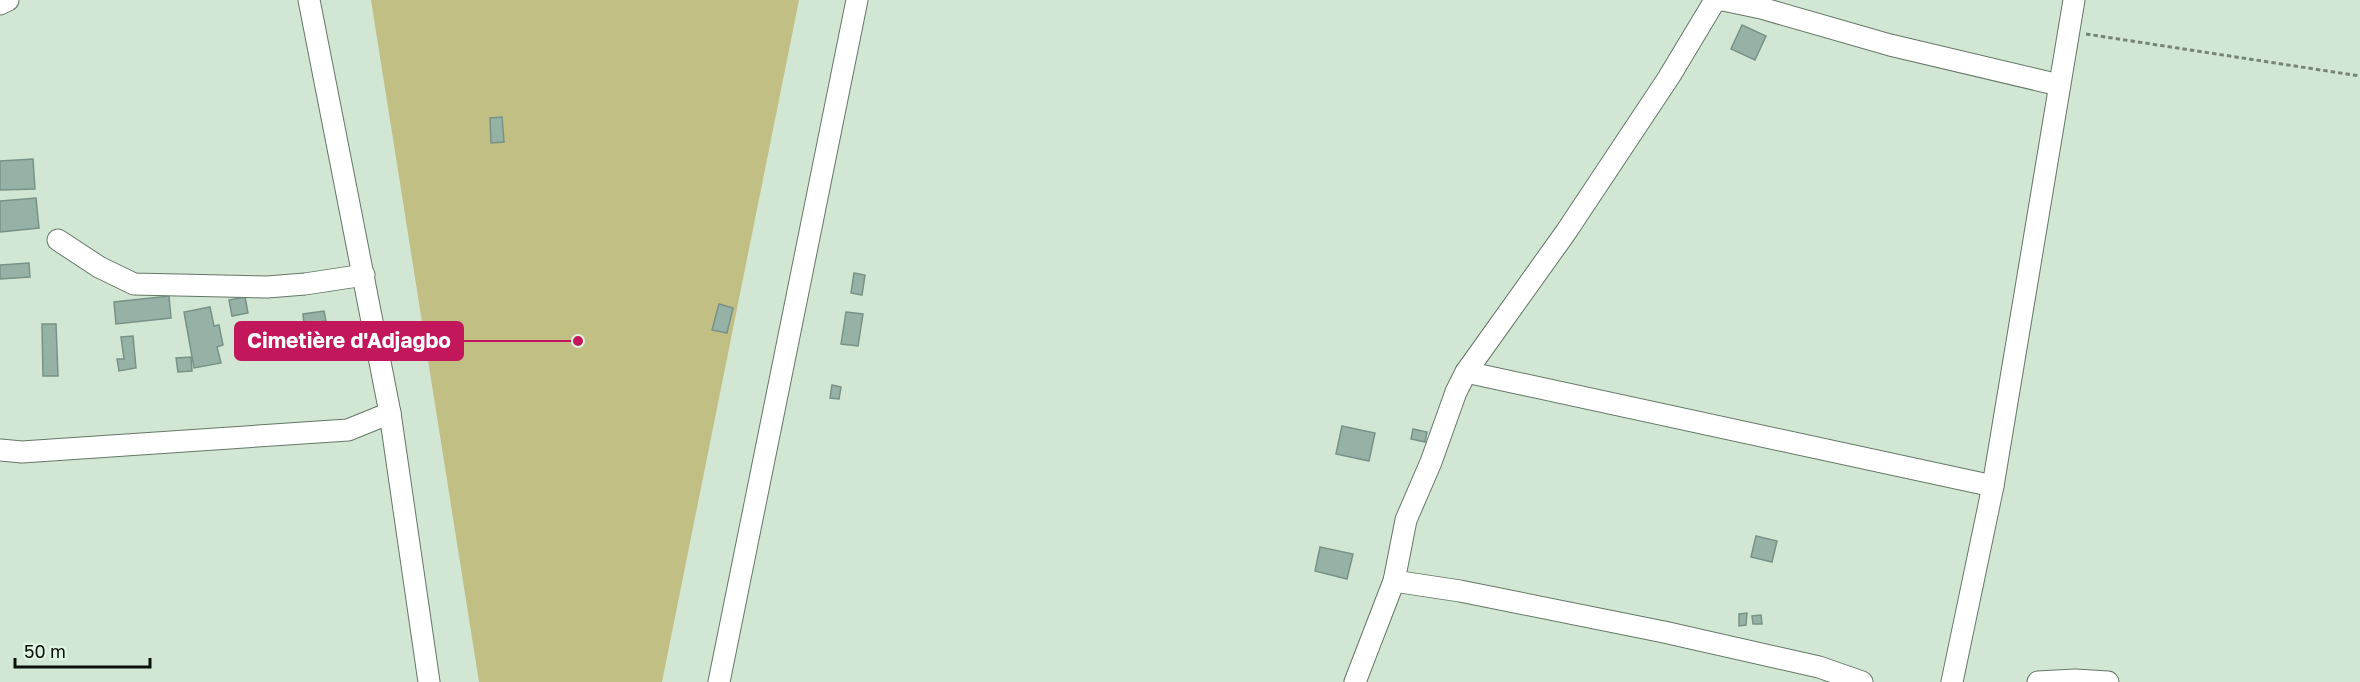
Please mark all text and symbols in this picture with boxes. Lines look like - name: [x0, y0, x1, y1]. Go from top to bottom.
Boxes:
- callout: Cimetière d'Adjagbo: [235, 322, 463, 360]
- text: Cimetière d'Adjagbo: [247, 327, 451, 353]
- scale bar: [15, 631, 150, 669]
- text: 50 m: [24, 640, 66, 662]

